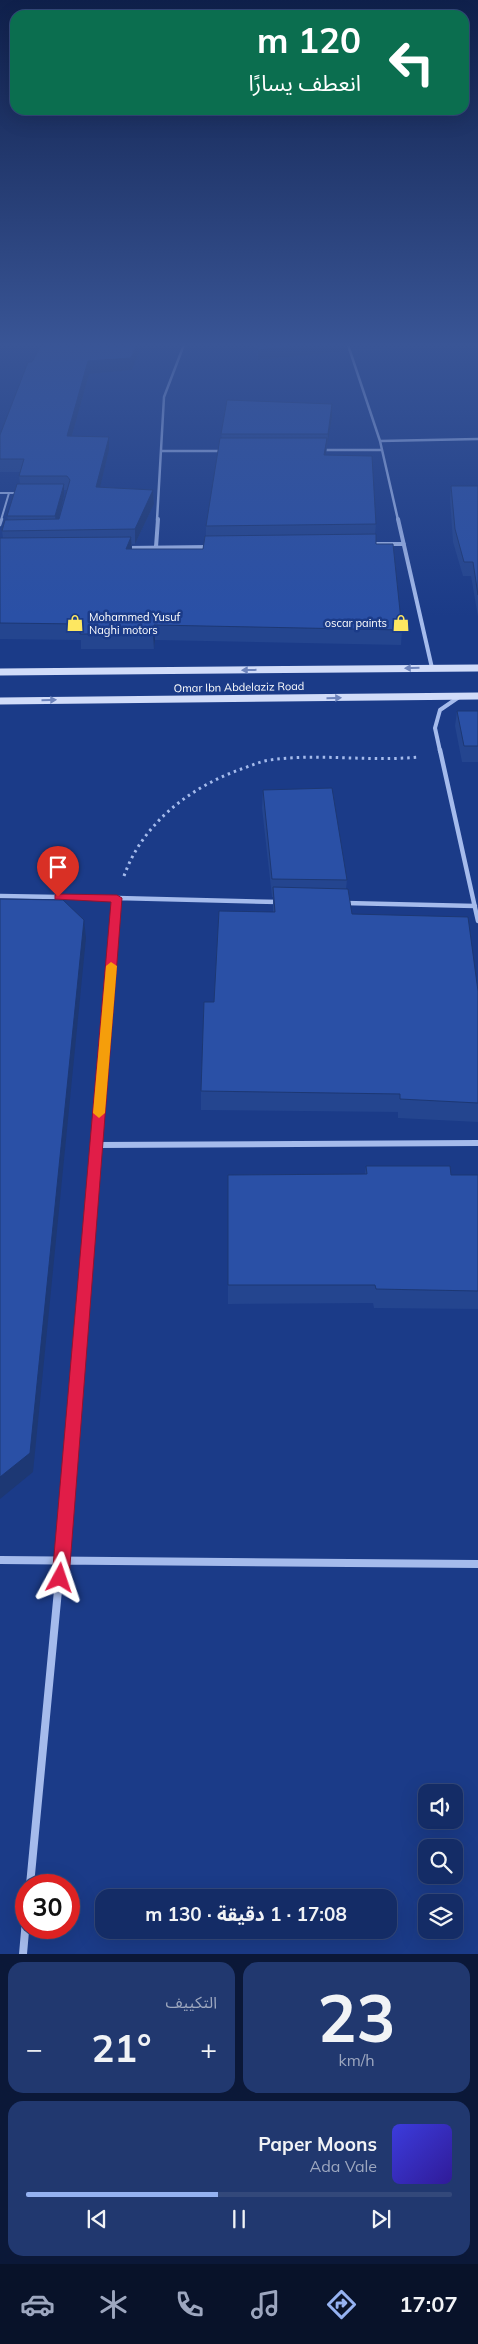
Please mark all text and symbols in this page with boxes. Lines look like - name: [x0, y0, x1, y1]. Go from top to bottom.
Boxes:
- text: 120 m: [257, 18, 361, 62]
- icon: left: [379, 30, 444, 95]
- text: انعطف يسارًا: [248, 69, 361, 97]
- place label: Mohammed Yusuf Naghi motors: [89, 610, 181, 637]
- shop icon: Mohammed Yusuf Naghi motors: [65, 613, 85, 633]
- shop icon: oscar paints: [391, 613, 411, 633]
- place label: oscar paints: [325, 616, 387, 630]
- one-way arrow: [404, 665, 420, 673]
- one-way arrow: [241, 666, 257, 674]
- street label: Omar Ibn Abdelaziz Road: [174, 679, 304, 695]
- one-way arrow: [326, 694, 342, 702]
- one-way arrow: [41, 696, 57, 704]
- pin: [37, 846, 79, 897]
- icon: arrive: [44, 853, 72, 881]
- position arrow: [33, 1551, 85, 1603]
- map controls: [418, 1784, 463, 1939]
- button: sound: [418, 1784, 463, 1829]
- button: search: [418, 1839, 463, 1884]
- speed limit sign: 30: [15, 1874, 80, 1939]
- button: layers: [418, 1894, 463, 1939]
- text: 17:08 · 1 دقيقة · 130 m: [145, 1902, 347, 1926]
- text: 23: [318, 1977, 396, 2058]
- text: التكييف: [165, 1992, 217, 2012]
- text: 21°: [91, 2024, 152, 2072]
- text: −: [26, 2031, 43, 2066]
- text: +: [200, 2031, 217, 2066]
- text: km/h: [338, 2050, 375, 2070]
- text: Paper Moons: [258, 2132, 377, 2156]
- text: Ada Vale: [310, 2156, 377, 2176]
- icon: previous: [83, 2205, 111, 2233]
- icon: pause: [225, 2205, 253, 2233]
- icon: next: [367, 2205, 395, 2233]
- icon: car: [20, 2287, 55, 2322]
- icon: climate: [96, 2287, 131, 2322]
- icon: phone: [172, 2287, 207, 2322]
- icon: music: [248, 2287, 283, 2322]
- icon: directions: [324, 2287, 359, 2322]
- text: 17:07: [399, 2290, 458, 2318]

